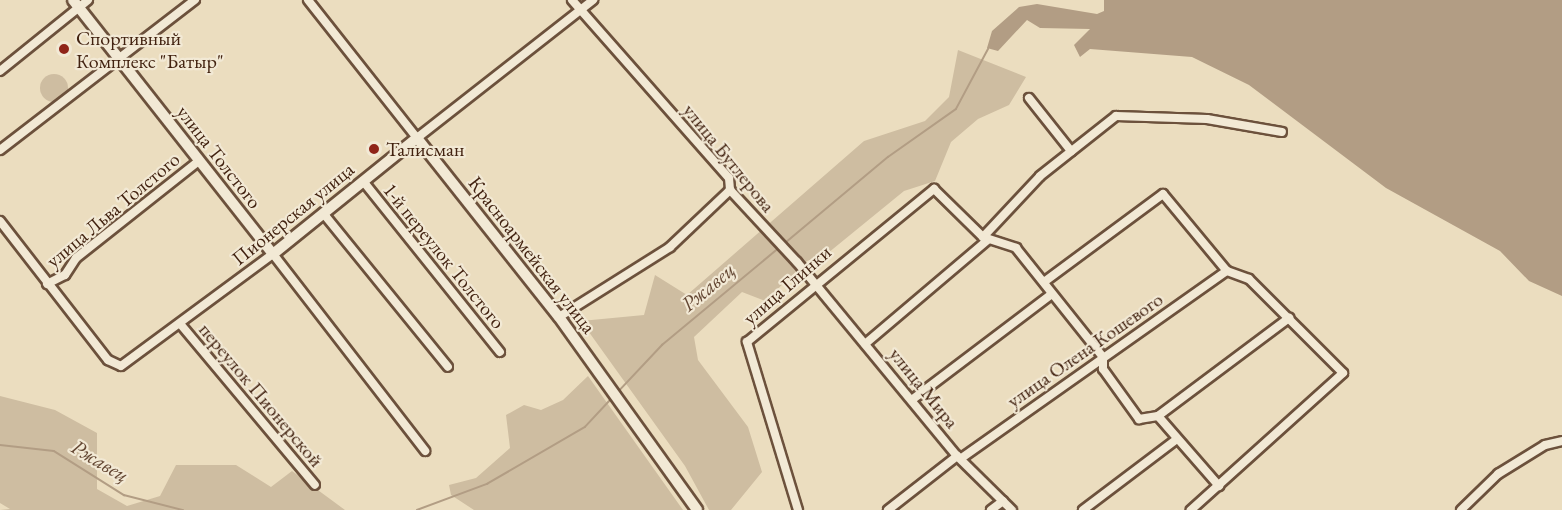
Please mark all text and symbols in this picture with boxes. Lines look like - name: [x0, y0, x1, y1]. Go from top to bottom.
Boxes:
- place label: Спортивный Комплекс "Батыр": [76, 26, 224, 73]
- marker: Спортивный Комплекс "Батыр": [57, 42, 71, 56]
- street label: улица Бутлерова: [678, 99, 780, 217]
- street label: улица Толстого: [171, 101, 267, 213]
- place label: Талисман: [386, 137, 464, 161]
- marker: Талисман: [367, 142, 381, 156]
- street label: улица Льва Толстого: [41, 147, 185, 273]
- street label: Пионерская улица: [227, 157, 359, 271]
- street label: Красноармейская улица: [463, 172, 601, 338]
- street label: 1-й переулок Толстого: [378, 178, 510, 334]
- street label: улица Глинки: [738, 240, 836, 330]
- water label: Ржавец: [676, 257, 740, 317]
- street label: улица Олена Кошевого: [1002, 287, 1168, 413]
- street label: переулок Пионерской: [194, 318, 328, 472]
- street label: улица Мира: [884, 343, 964, 433]
- water label: Ржавец: [67, 434, 133, 488]

